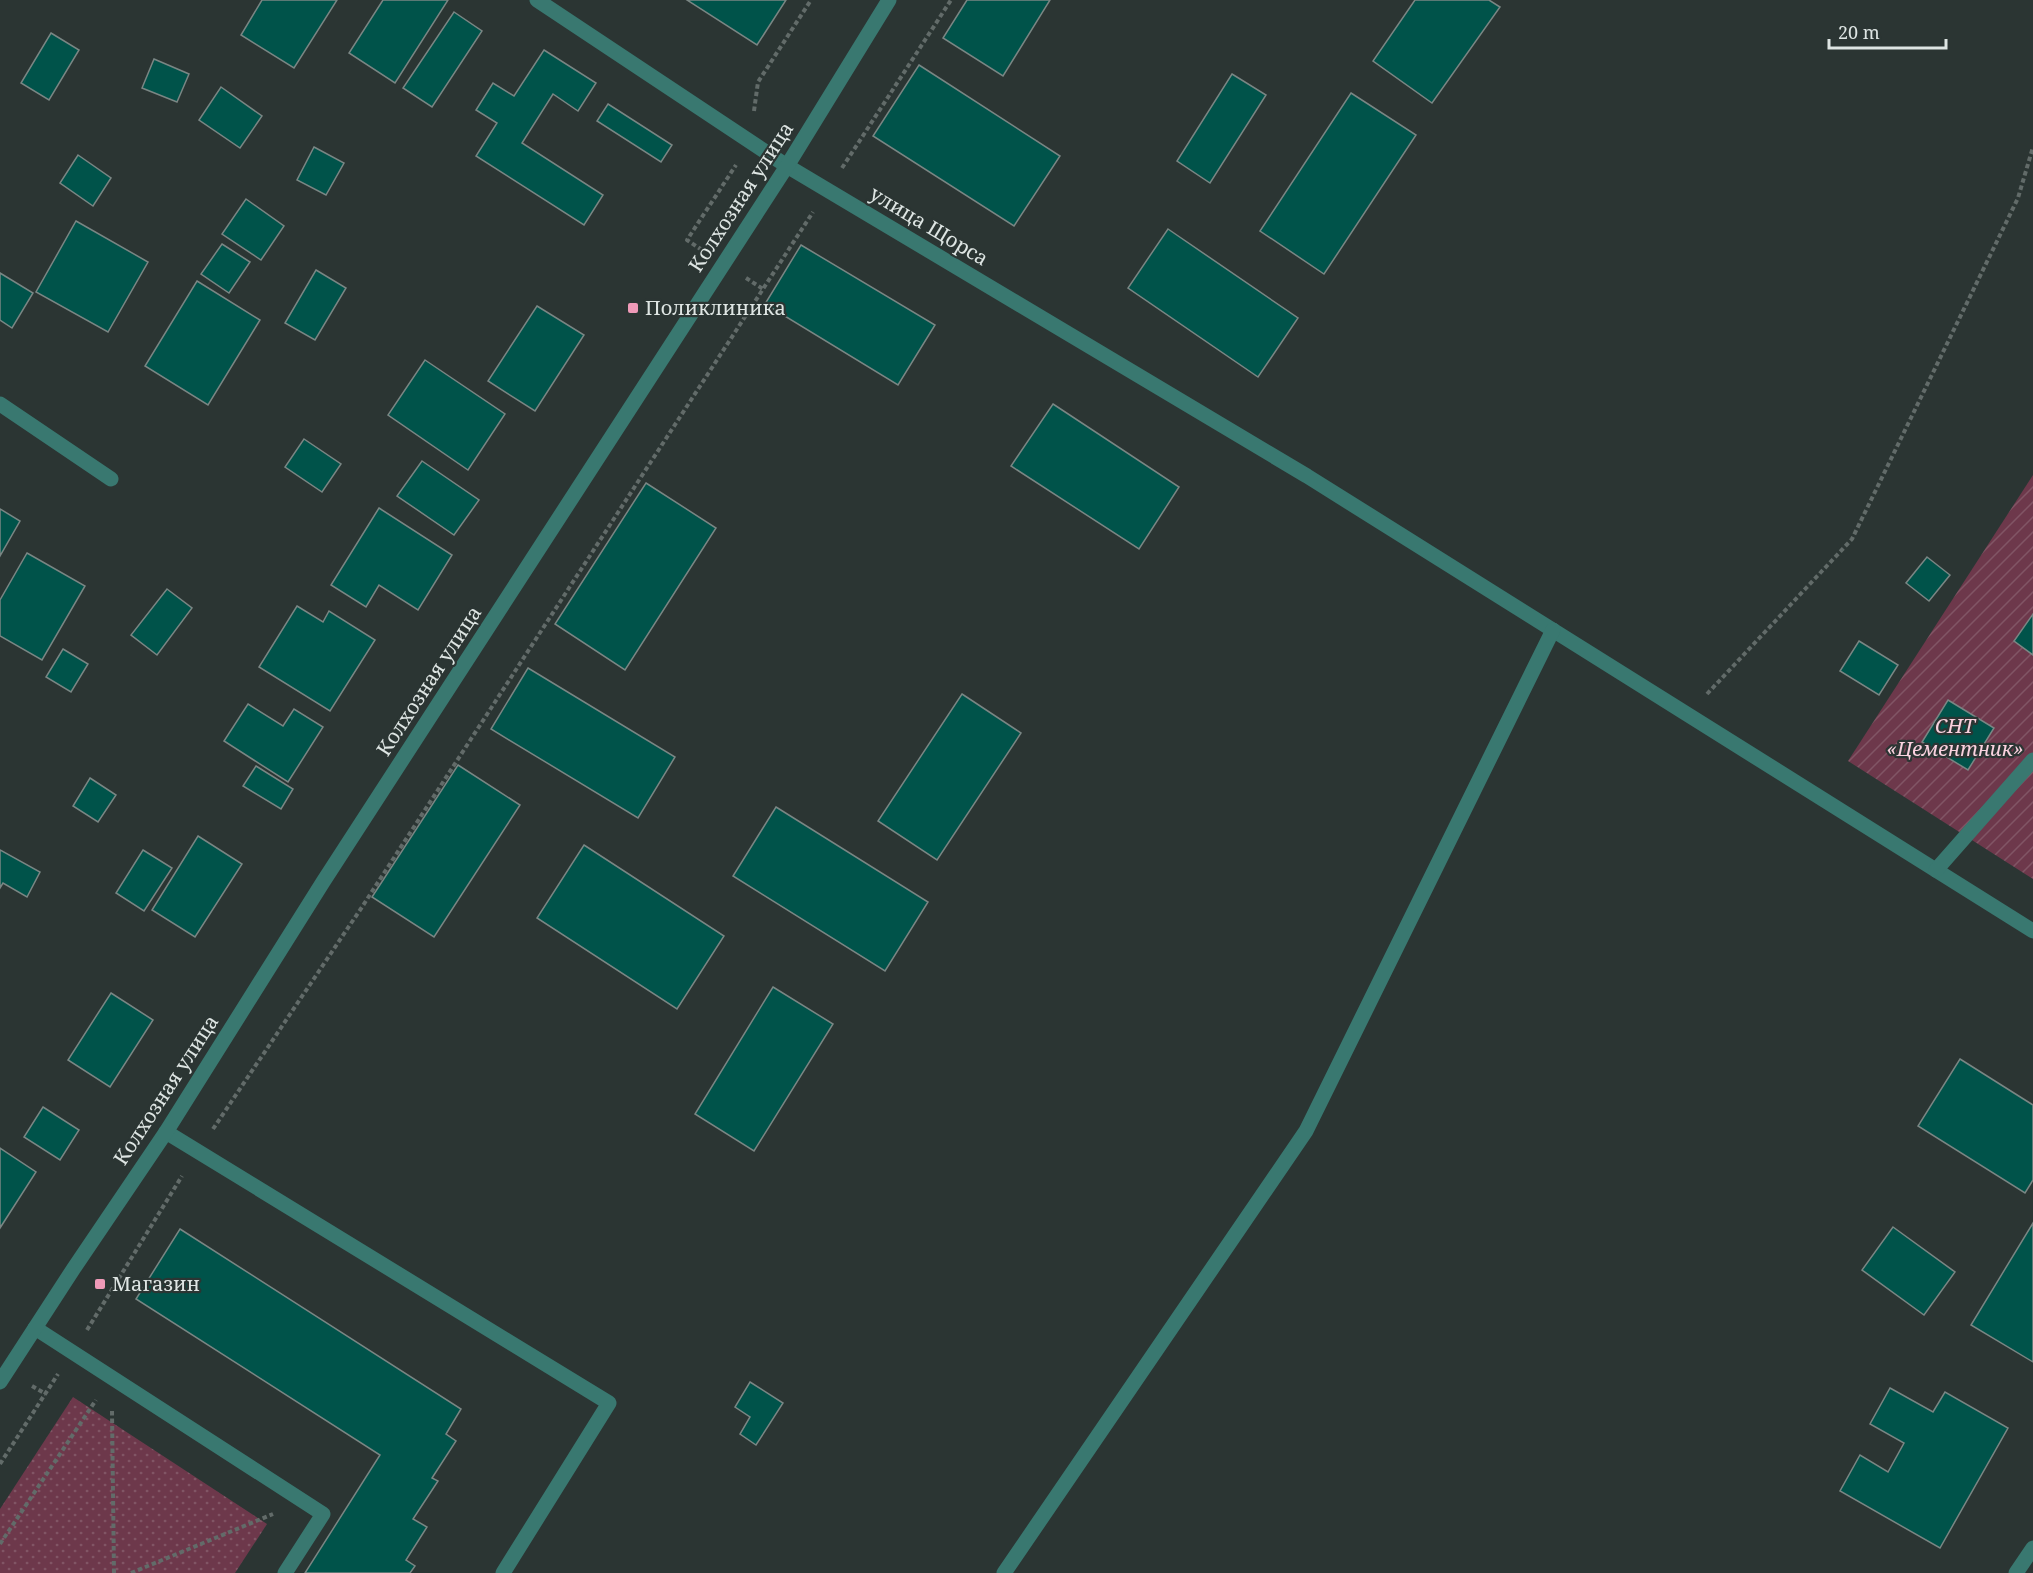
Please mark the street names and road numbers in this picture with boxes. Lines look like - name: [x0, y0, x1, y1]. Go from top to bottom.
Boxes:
- street label: Колхозная улица: [682, 117, 799, 277]
- street label: улица Щорса: [865, 180, 994, 272]
- street label: Колхозная улица: [370, 601, 487, 761]
- street label: Колхозная улица: [107, 1010, 224, 1170]

